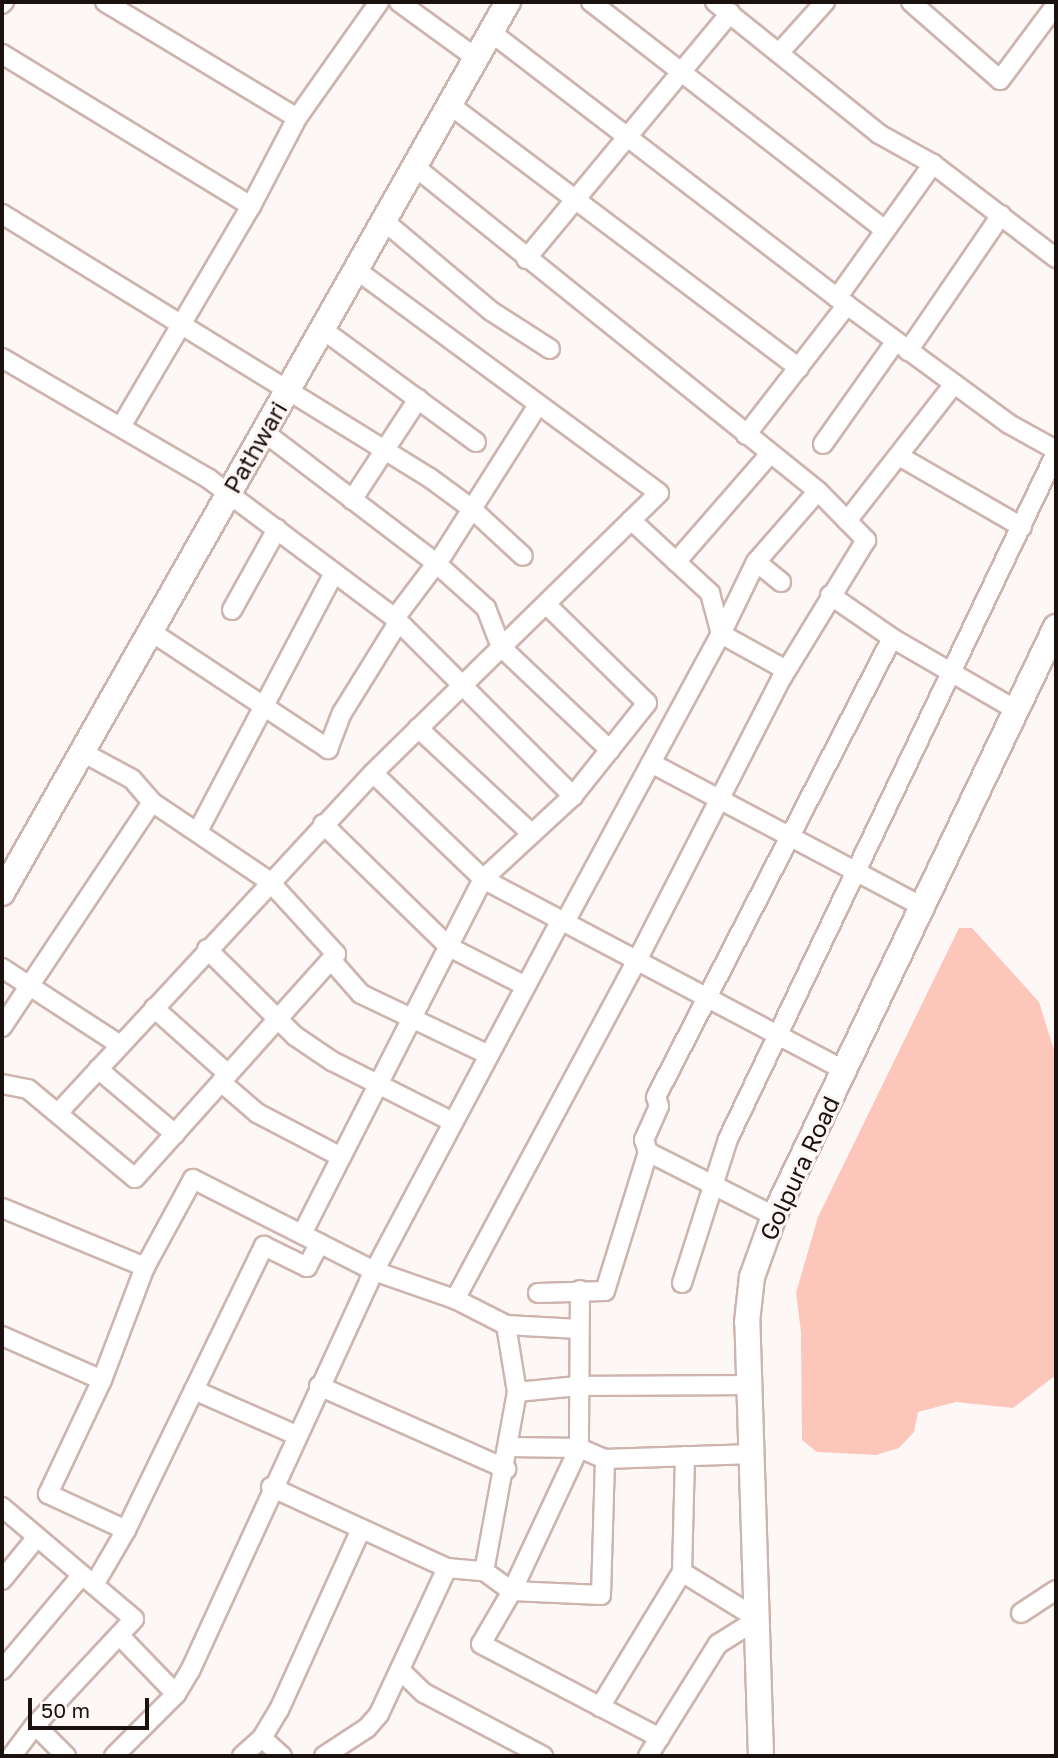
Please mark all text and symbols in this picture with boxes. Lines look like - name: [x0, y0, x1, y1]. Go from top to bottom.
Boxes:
- street label: Pathwari: [217, 396, 293, 498]
- street label: Golpura Road: [753, 1091, 845, 1245]
- scale bar: [32, 1684, 152, 1728]
- text: 50 m: [41, 1697, 90, 1723]

